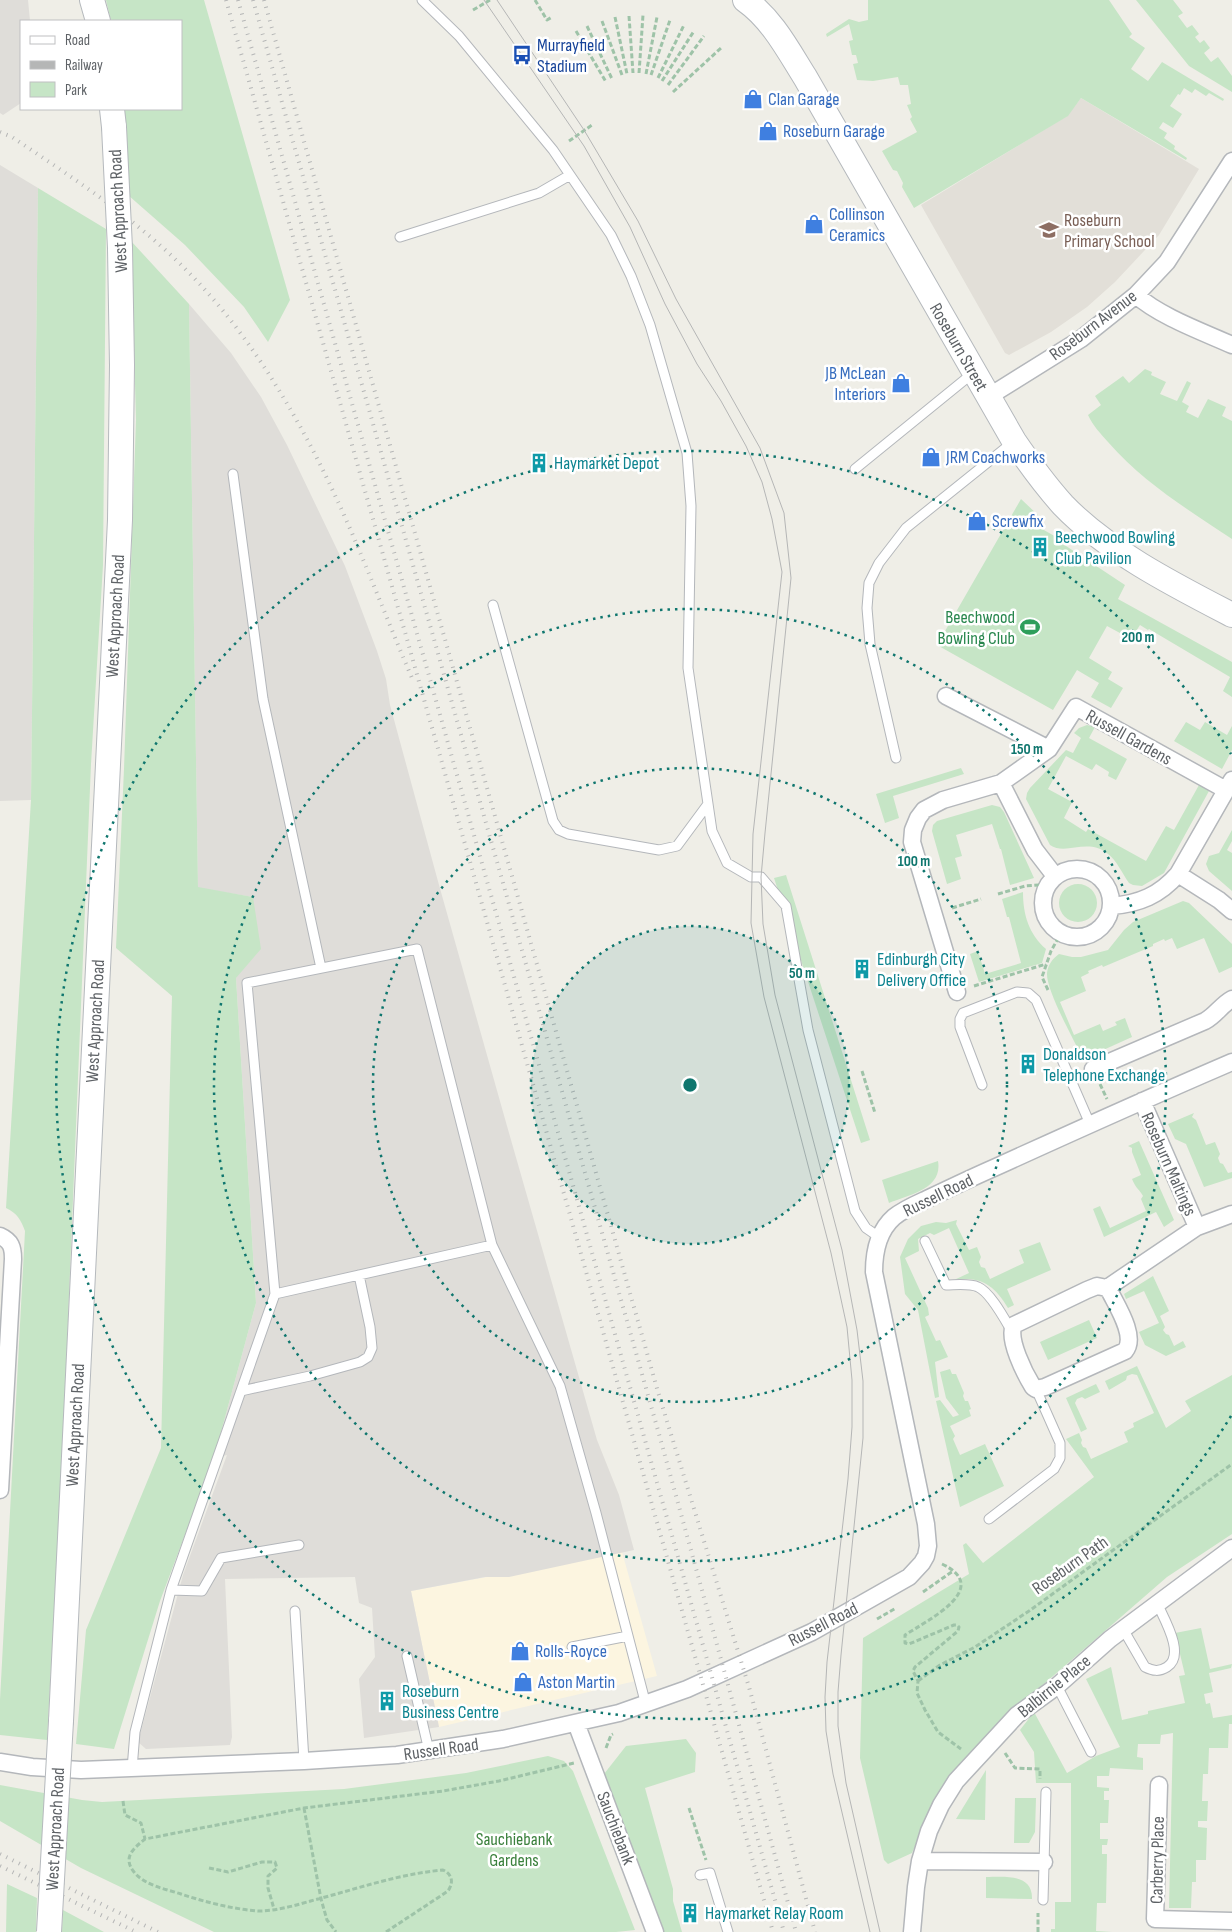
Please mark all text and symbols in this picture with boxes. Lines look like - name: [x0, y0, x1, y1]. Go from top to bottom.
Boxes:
- legend: [20, 20, 182, 110]
- text: Road: [65, 31, 90, 50]
- place label: Murrayfield Stadium: [537, 35, 605, 77]
- bus stop icon: Murrayfield Stadium: [511, 44, 533, 66]
- text: Railway: [65, 56, 103, 75]
- text: Park: [65, 81, 87, 100]
- shop icon: Clan Garage: [742, 88, 764, 110]
- place label: Clan Garage: [768, 89, 840, 110]
- shop icon: Roseburn Garage: [757, 120, 779, 142]
- place label: Roseburn Garage: [783, 121, 885, 142]
- street label: West Approach Road: [105, 149, 132, 273]
- place label: Collinson Ceramics: [829, 204, 885, 246]
- place label: Roseburn Primary School: [1064, 210, 1155, 252]
- shop icon: Collinson Ceramics: [803, 213, 825, 235]
- school or university icon: Roseburn Primary School: [1038, 219, 1060, 241]
- street label: Roseburn Avenue: [1045, 286, 1141, 365]
- street label: Roseburn Street: [925, 300, 992, 395]
- place label: JB McLean Interiors: [824, 363, 886, 405]
- shop icon: JB McLean Interiors: [890, 372, 912, 394]
- shop icon: JRM Coachworks: [920, 446, 942, 468]
- place label: JRM Coachworks: [945, 447, 1045, 468]
- building icon: Haymarket Depot: [528, 452, 550, 474]
- place label: Haymarket Depot: [554, 453, 660, 474]
- shop icon: Screwfix: [966, 510, 988, 532]
- place label: Screwfix: [992, 511, 1044, 532]
- place label: Beechwood Bowling Club Pavilion: [1055, 527, 1175, 569]
- building icon: Beechwood Bowling Club Pavilion: [1029, 536, 1051, 558]
- street label: West Approach Road: [102, 554, 129, 678]
- place label: Beechwood Bowling Club: [938, 607, 1015, 649]
- sports icon: Beechwood Bowling Club: [1019, 616, 1041, 638]
- text: 200 m: [1121, 628, 1155, 647]
- street label: Russell Gardens: [1082, 705, 1175, 770]
- text: 150 m: [1011, 740, 1043, 759]
- text: 100 m: [898, 852, 930, 871]
- place label: Edinburgh City Delivery Office: [877, 949, 966, 991]
- building icon: Edinburgh City Delivery Office: [851, 958, 873, 980]
- street label: West Approach Road: [82, 959, 109, 1083]
- text: 50 m: [789, 964, 815, 983]
- place label: Donaldson Telephone Exchange: [1043, 1044, 1165, 1086]
- building icon: Donaldson Telephone Exchange: [1017, 1053, 1039, 1075]
- centre of rings: [681, 1076, 699, 1094]
- street label: Roseburn Maltings: [1136, 1109, 1201, 1219]
- street label: Russell Road: [900, 1169, 977, 1221]
- street label: West Approach Road: [62, 1363, 89, 1487]
- street label: Roseburn Path: [1028, 1532, 1112, 1599]
- street label: Russell Road: [785, 1598, 862, 1651]
- shop icon: Rolls-Royce: [509, 1640, 531, 1662]
- place label: Rolls-Royce: [535, 1641, 607, 1662]
- street label: Balbirnie Place: [1014, 1651, 1095, 1722]
- shop icon: Aston Martin: [512, 1671, 534, 1693]
- place label: Aston Martin: [537, 1672, 615, 1693]
- place label: Roseburn Business Centre: [402, 1681, 499, 1723]
- building icon: Roseburn Business Centre: [376, 1690, 398, 1712]
- street label: Russell Road: [402, 1734, 480, 1765]
- street label: West Approach Road: [42, 1767, 69, 1891]
- street label: Sauchiebank: [592, 1789, 639, 1868]
- street label: Carberry Place: [1146, 1816, 1169, 1904]
- park label: Sauchiebank Gardens: [476, 1829, 552, 1871]
- building icon: Haymarket Relay Room: [679, 1902, 701, 1924]
- place label: Haymarket Relay Room: [705, 1903, 844, 1924]

